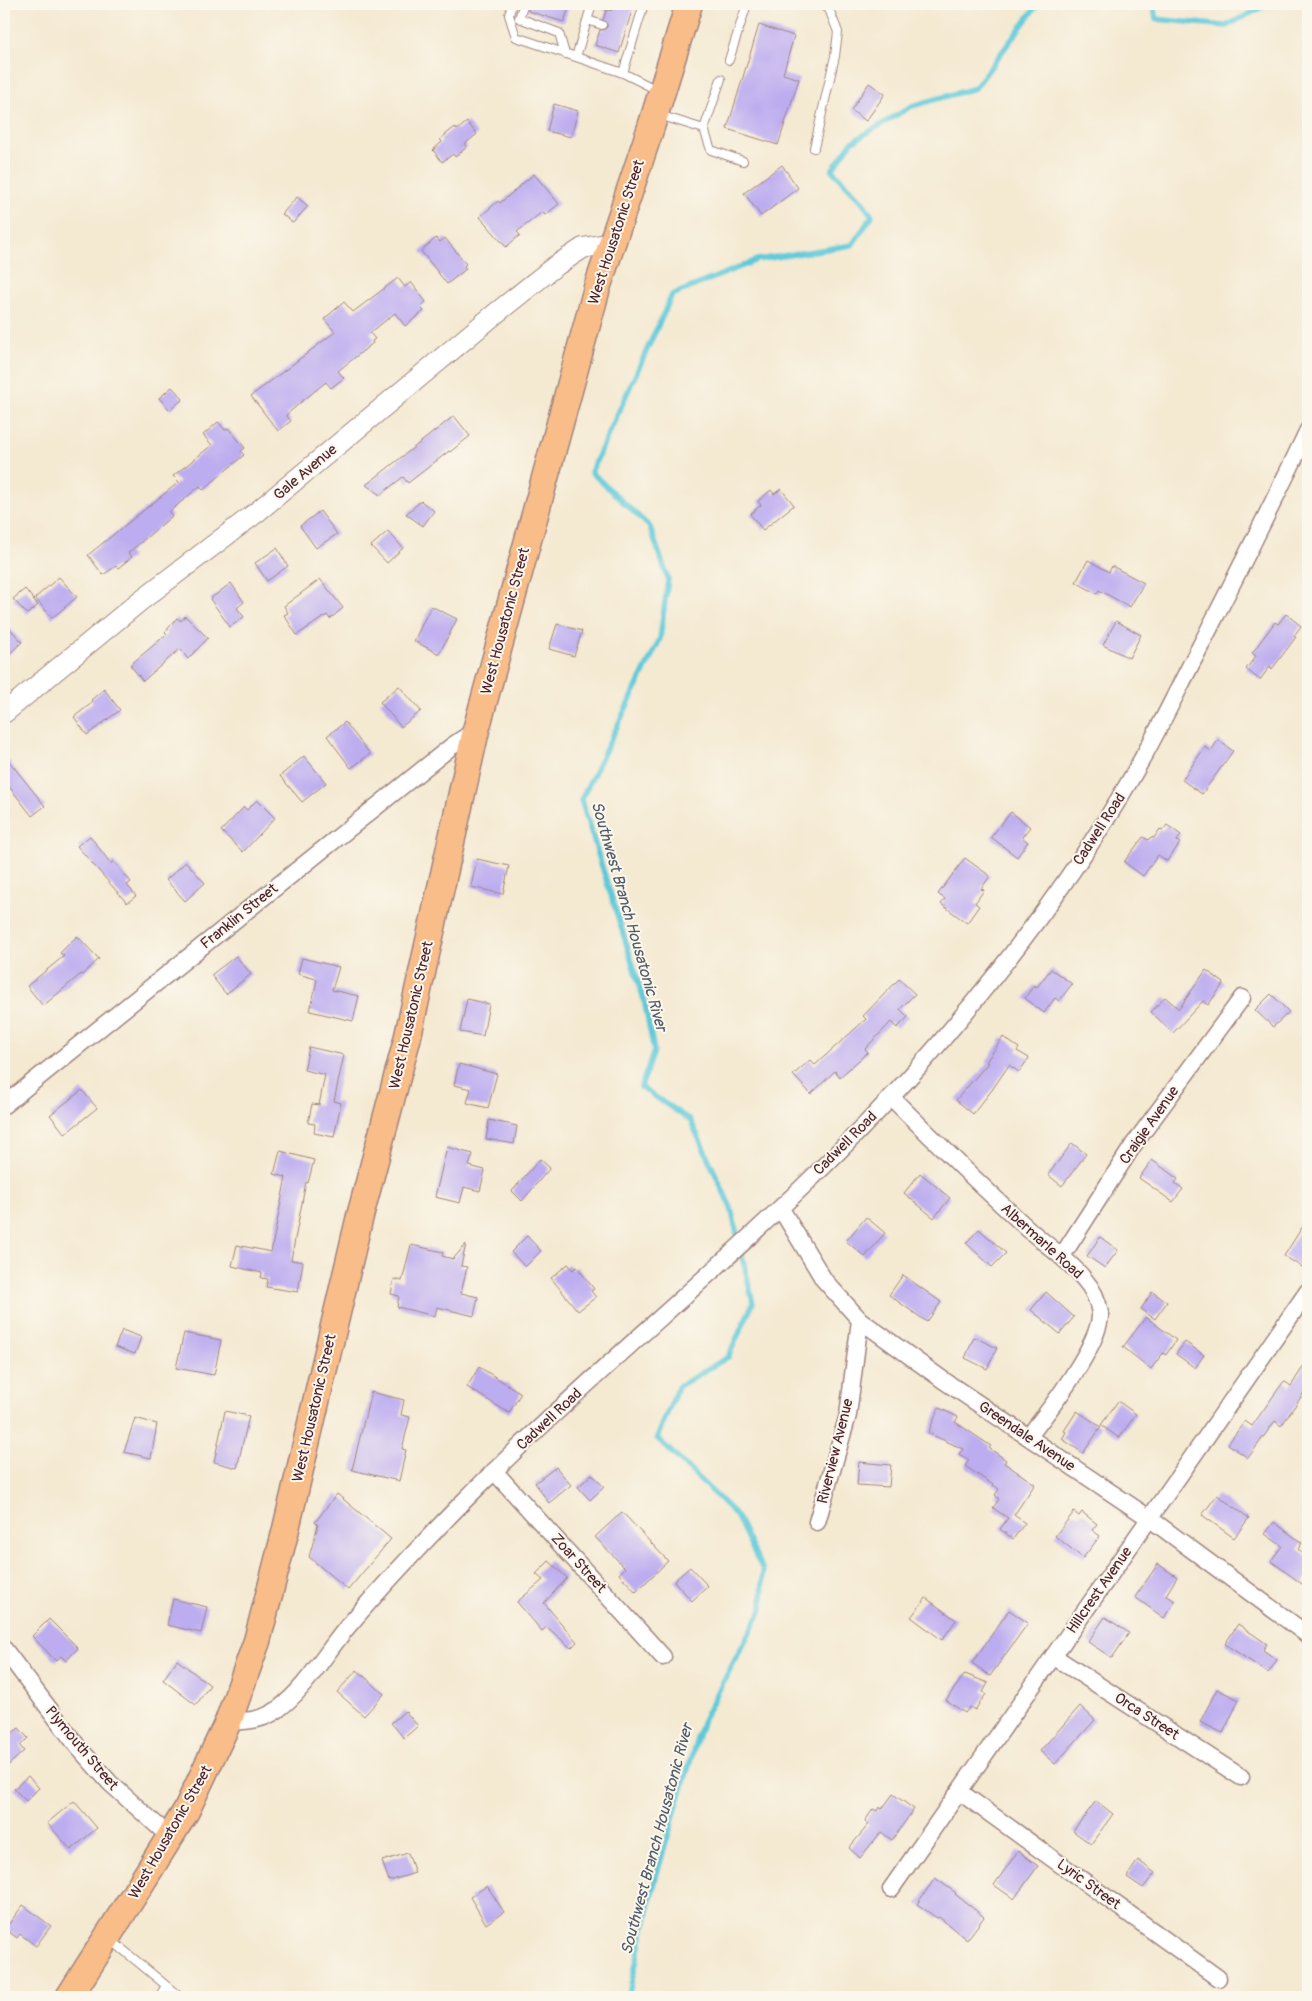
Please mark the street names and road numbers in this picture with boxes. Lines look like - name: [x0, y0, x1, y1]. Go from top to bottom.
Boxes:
- street label: West Housatonic Street: [584, 156, 649, 307]
- street label: Gale Avenue: [270, 440, 341, 504]
- street label: West Housatonic Street: [477, 545, 534, 697]
- street label: Cadwell Road: [1069, 789, 1130, 869]
- street label: Franklin Street: [197, 879, 283, 953]
- street label: West Housatonic Street: [385, 938, 438, 1091]
- street label: Craigie Avenue: [1115, 1082, 1184, 1168]
- street label: Cadwell Road: [809, 1107, 881, 1179]
- street label: Albermarle Road: [997, 1199, 1087, 1283]
- street label: West Housatonic Street: [288, 1331, 341, 1484]
- street label: Cadwell Road: [513, 1384, 586, 1454]
- street label: Riverview Avenue: [813, 1396, 858, 1506]
- street label: Greendale Avenue: [975, 1397, 1079, 1476]
- street label: Zoar Street: [547, 1529, 611, 1598]
- street label: Hillcrest Avenue: [1063, 1543, 1137, 1637]
- street label: Orca Street: [1111, 1688, 1183, 1745]
- street label: Plymouth Street: [41, 1702, 123, 1795]
- street label: West Housatonic Street: [124, 1761, 217, 1902]
- street label: Lyric Street: [1053, 1855, 1125, 1915]

